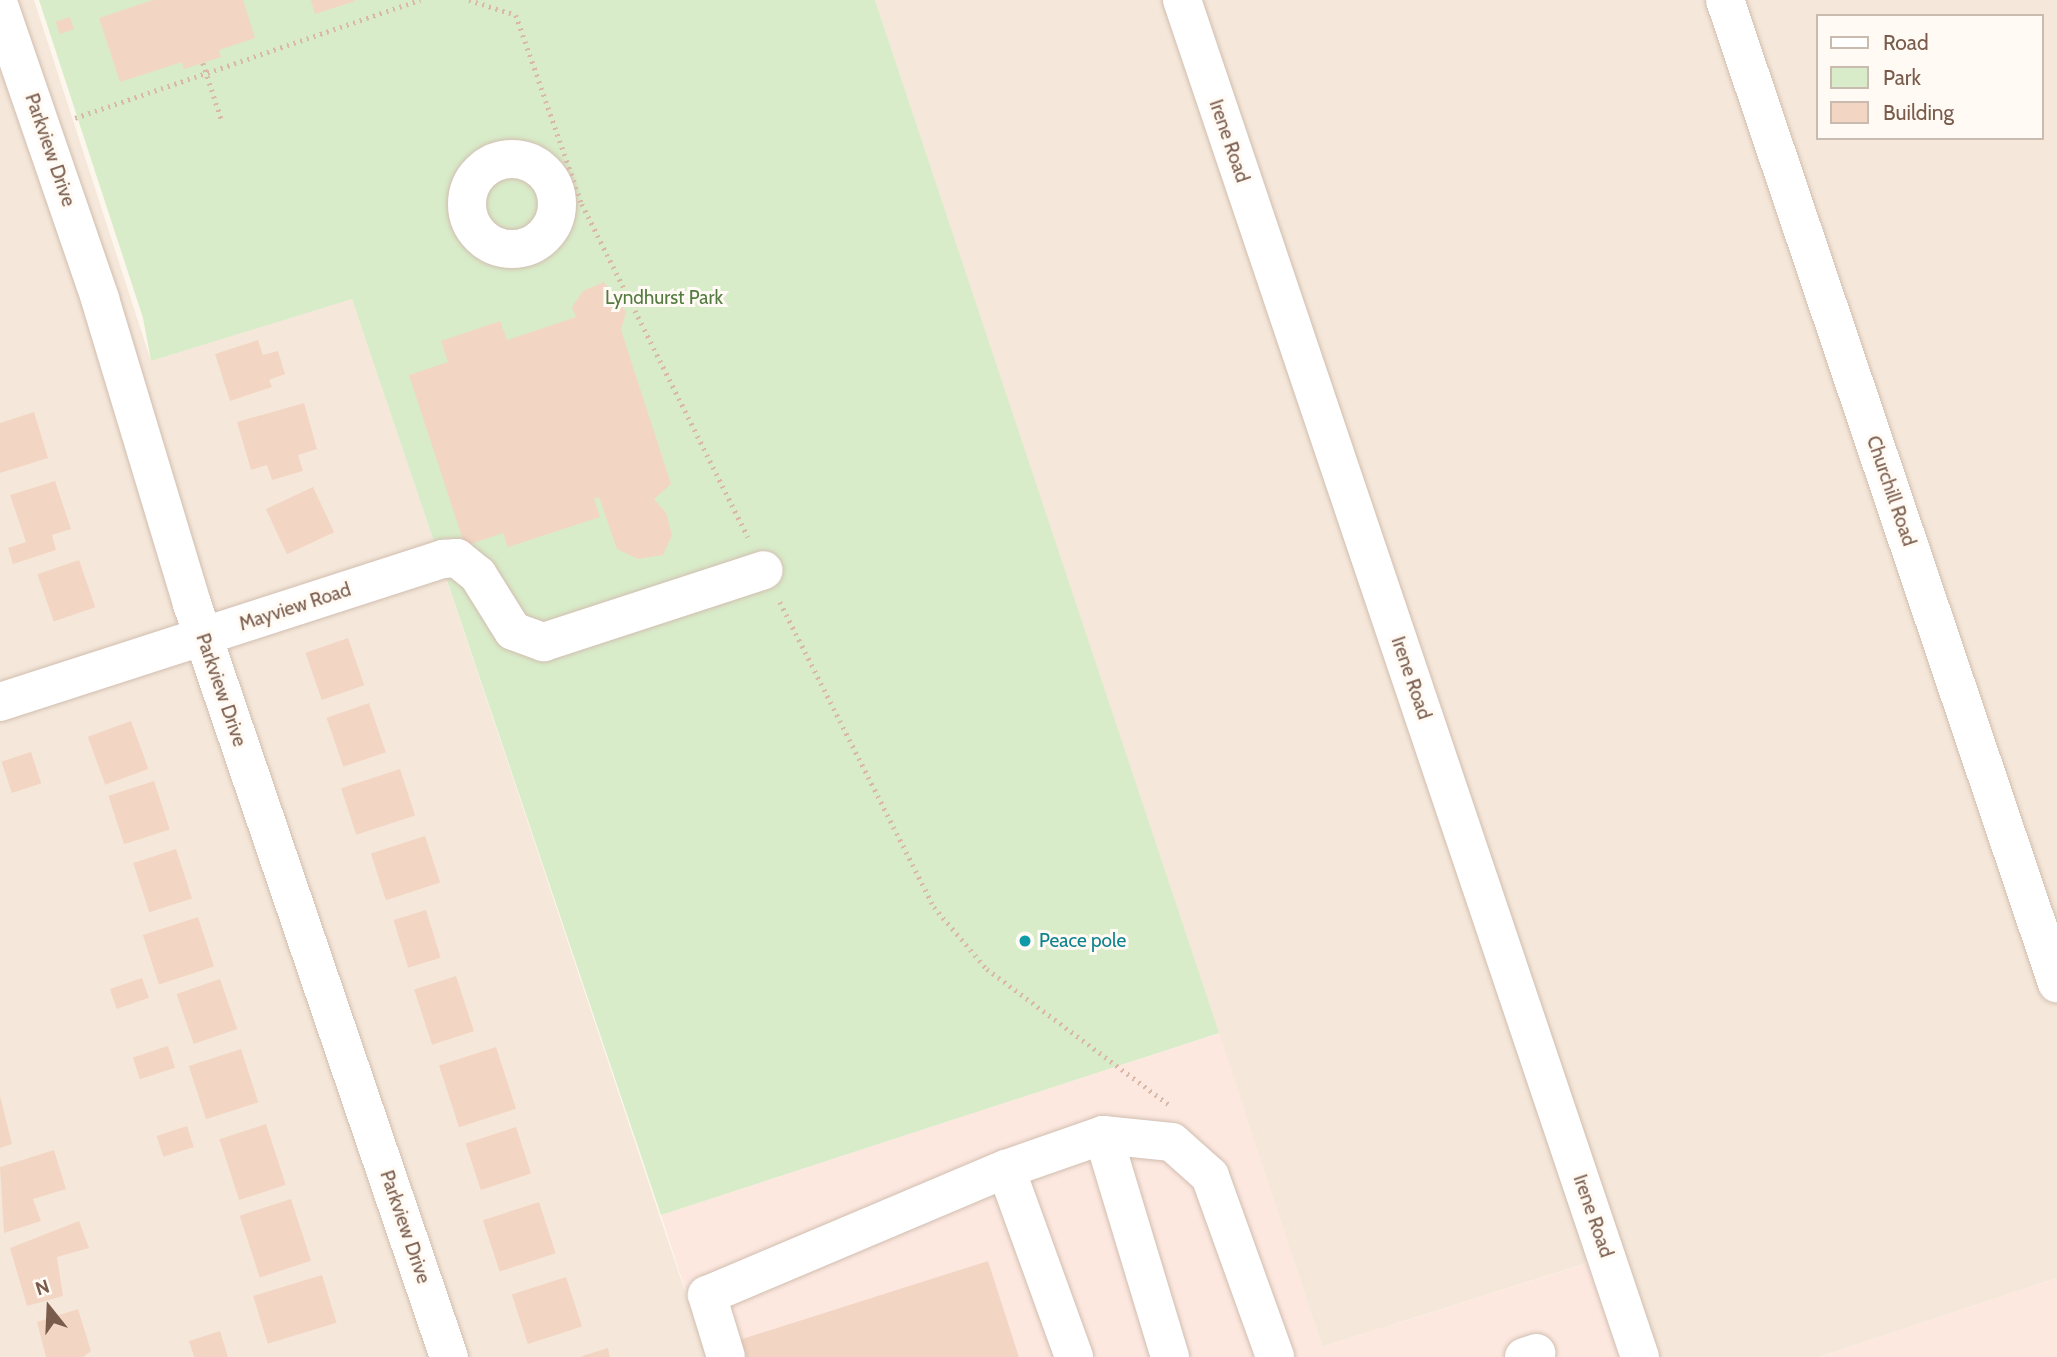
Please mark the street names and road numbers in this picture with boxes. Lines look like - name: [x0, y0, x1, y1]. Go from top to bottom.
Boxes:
- street label: Parkview Drive: [20, 90, 80, 210]
- street label: Irene Road: [1204, 97, 1254, 185]
- street label: Churchill Road: [1861, 433, 1921, 549]
- street label: Mayview Road: [236, 578, 354, 636]
- street label: Parkview Drive: [191, 630, 251, 750]
- street label: Irene Road: [1386, 634, 1436, 722]
- street label: Parkview Drive: [375, 1167, 435, 1287]
- street label: Irene Road: [1568, 1172, 1618, 1260]

